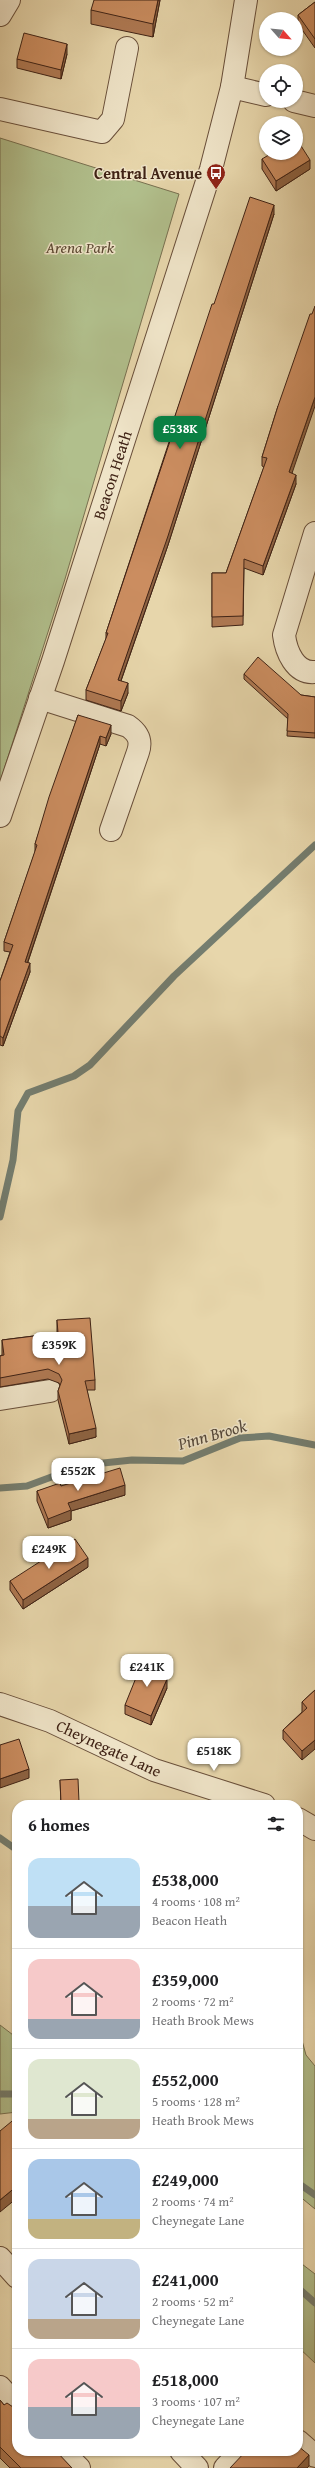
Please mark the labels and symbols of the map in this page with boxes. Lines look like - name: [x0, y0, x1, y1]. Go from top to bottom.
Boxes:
- north arrow: [259, 12, 303, 56]
- place label: Central Avenue: [94, 161, 202, 185]
- bus stop icon: Central Avenue: [205, 162, 227, 190]
- park label: Arena Park: [45, 235, 115, 259]
- pin: £538K: [152, 416, 208, 450]
- street label: Beacon Heath: [86, 427, 138, 523]
- pin: £359K: [31, 1332, 87, 1366]
- water label: Pinn Brook: [174, 1412, 249, 1456]
- pin: £552K: [50, 1458, 106, 1492]
- pin: £249K: [21, 1536, 77, 1570]
- pin: £241K: [119, 1654, 175, 1688]
- street label: Cheynegate Lane: [52, 1713, 166, 1783]
- pin: £518K: [186, 1738, 242, 1772]

